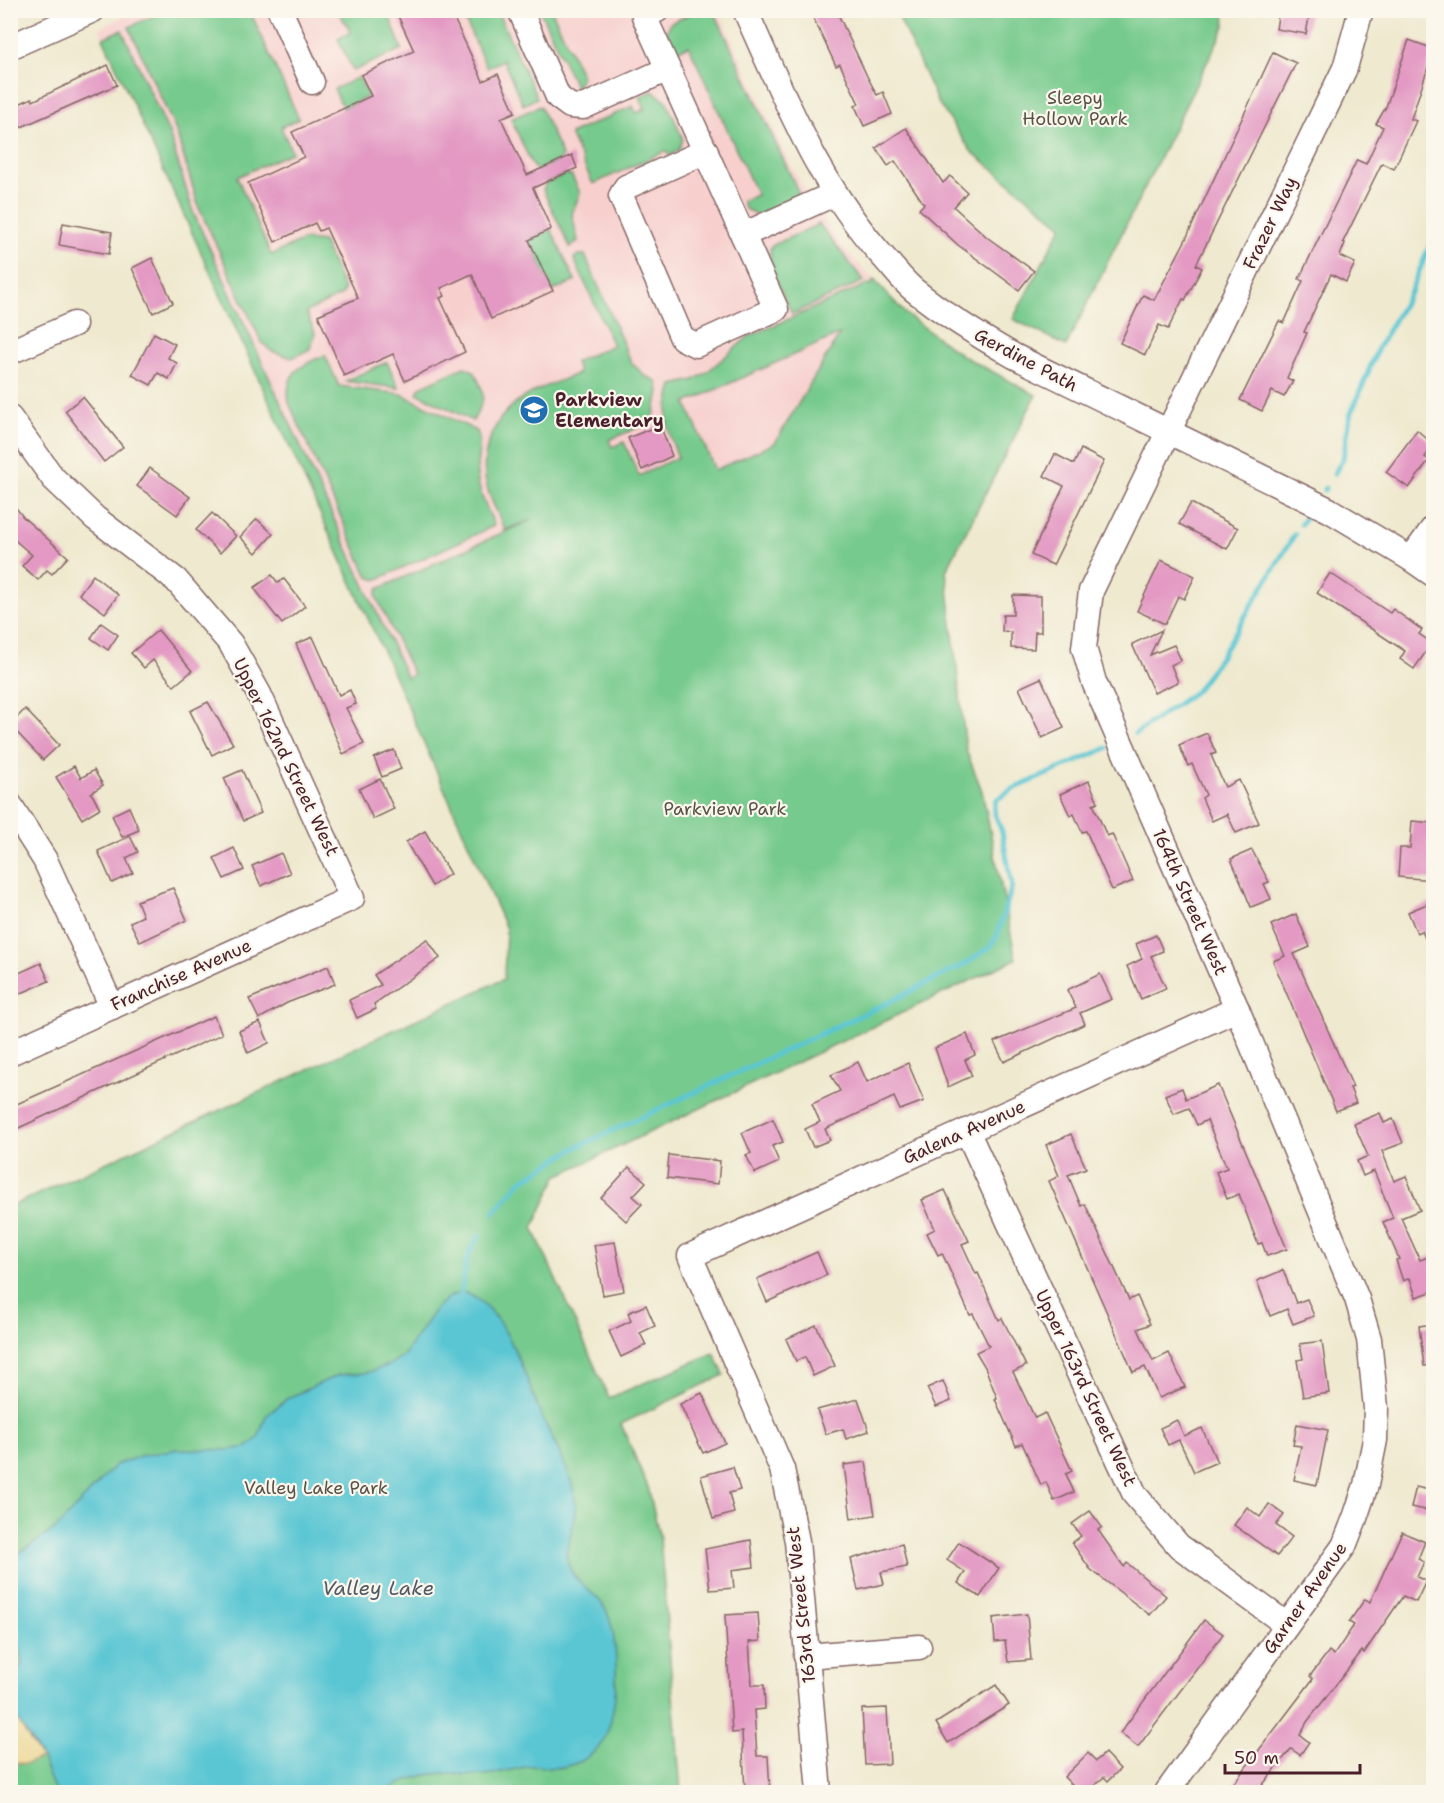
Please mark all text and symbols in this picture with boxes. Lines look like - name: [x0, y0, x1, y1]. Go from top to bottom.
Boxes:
- park label: Sleepy Hollow Park: [1022, 86, 1128, 131]
- street label: Frazer Way: [1237, 173, 1303, 273]
- street label: Gerdine Path: [970, 323, 1082, 397]
- place label: Parkview Elementary: [555, 388, 664, 433]
- school or university icon: Parkview Elementary: [518, 394, 550, 426]
- street label: Upper 162nd Street West: [227, 654, 345, 860]
- park label: Parkview Park: [663, 797, 787, 821]
- street label: 164th Street West: [1147, 825, 1233, 979]
- street label: Franchise Avenue: [107, 933, 255, 1017]
- street label: Galena Avenue: [899, 1094, 1029, 1170]
- street label: Upper 163rd Street West: [1030, 1286, 1142, 1490]
- park label: Valley Lake Park: [244, 1476, 388, 1500]
- street label: 163rd Street West: [781, 1525, 821, 1685]
- street label: Garner Avenue: [1258, 1537, 1352, 1659]
- water label: Valley Lake: [322, 1575, 434, 1601]
- scale bar: [1225, 1737, 1360, 1775]
- text: 50 m: [1234, 1746, 1279, 1770]

